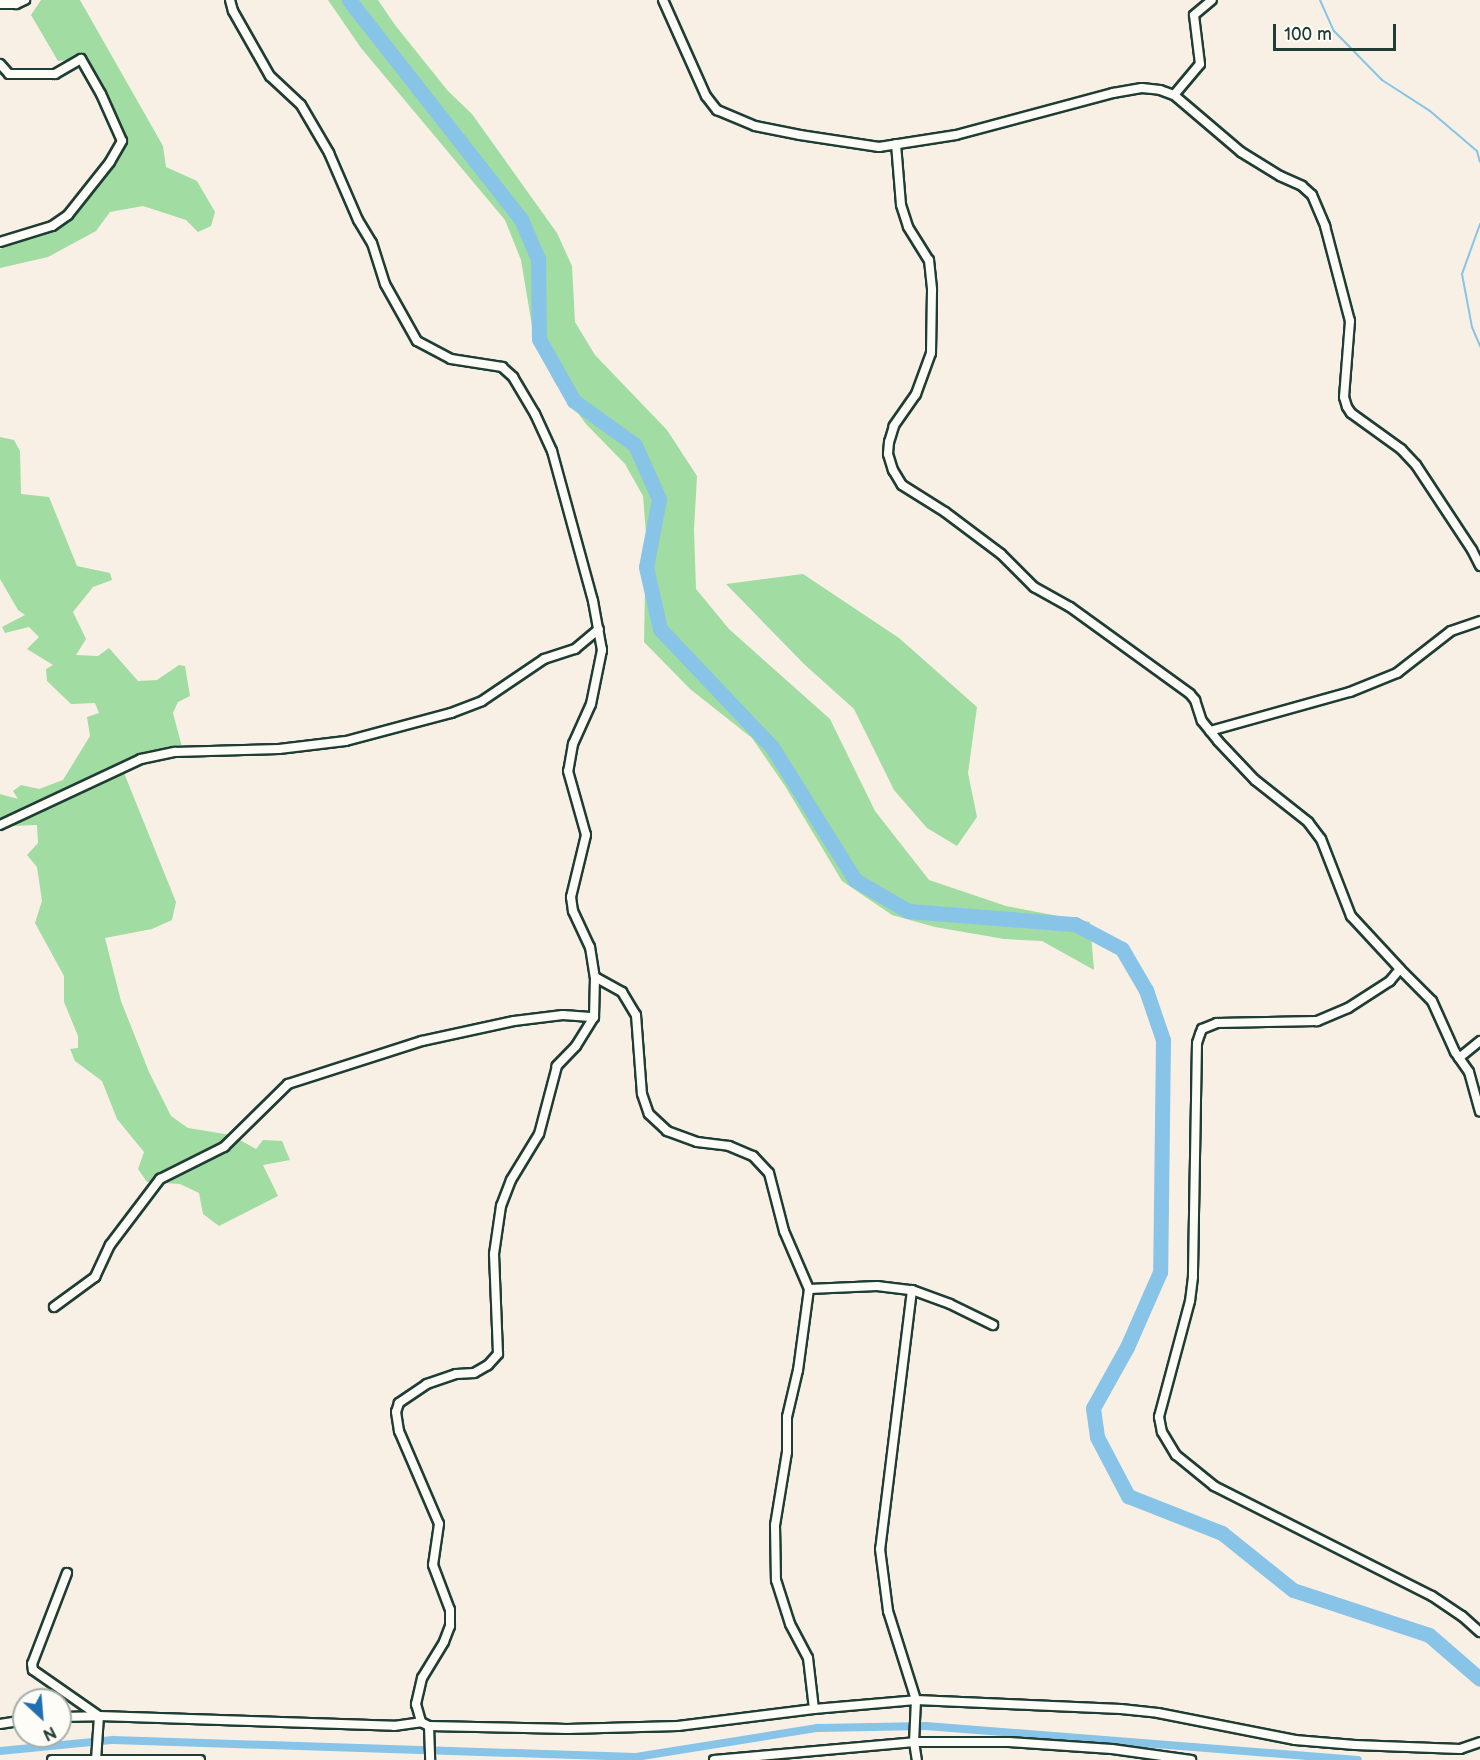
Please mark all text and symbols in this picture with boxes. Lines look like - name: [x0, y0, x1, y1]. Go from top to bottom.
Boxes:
- scale bar: [1276, 12, 1399, 50]
- text: 100 m: [1284, 24, 1332, 45]
- north arrow: [12, 1688, 72, 1748]
- text: N: [40, 1722, 59, 1744]

